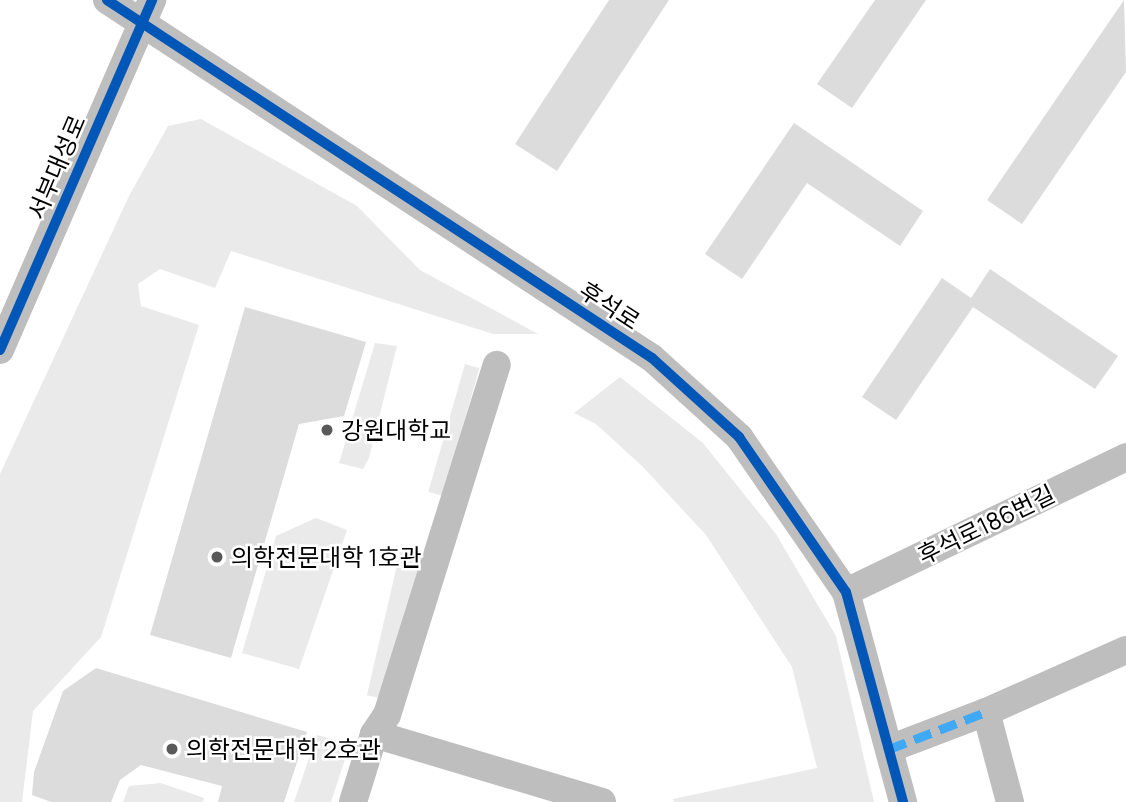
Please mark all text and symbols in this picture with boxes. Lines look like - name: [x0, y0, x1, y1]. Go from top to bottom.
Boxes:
- street label: 서부대성로: [21, 111, 91, 223]
- street label: 후석로: [574, 275, 646, 335]
- place label: 강원대학교: [341, 416, 451, 444]
- marker: 강원대학교: [319, 422, 335, 438]
- street label: 후석로186번길: [913, 478, 1059, 570]
- place label: 의학전문대학 1호관: [231, 543, 422, 571]
- marker: 의학전문대학 1호관: [209, 549, 225, 565]
- place label: 의학전문대학 2호관: [186, 735, 381, 763]
- marker: 의학전문대학 2호관: [164, 741, 180, 757]

